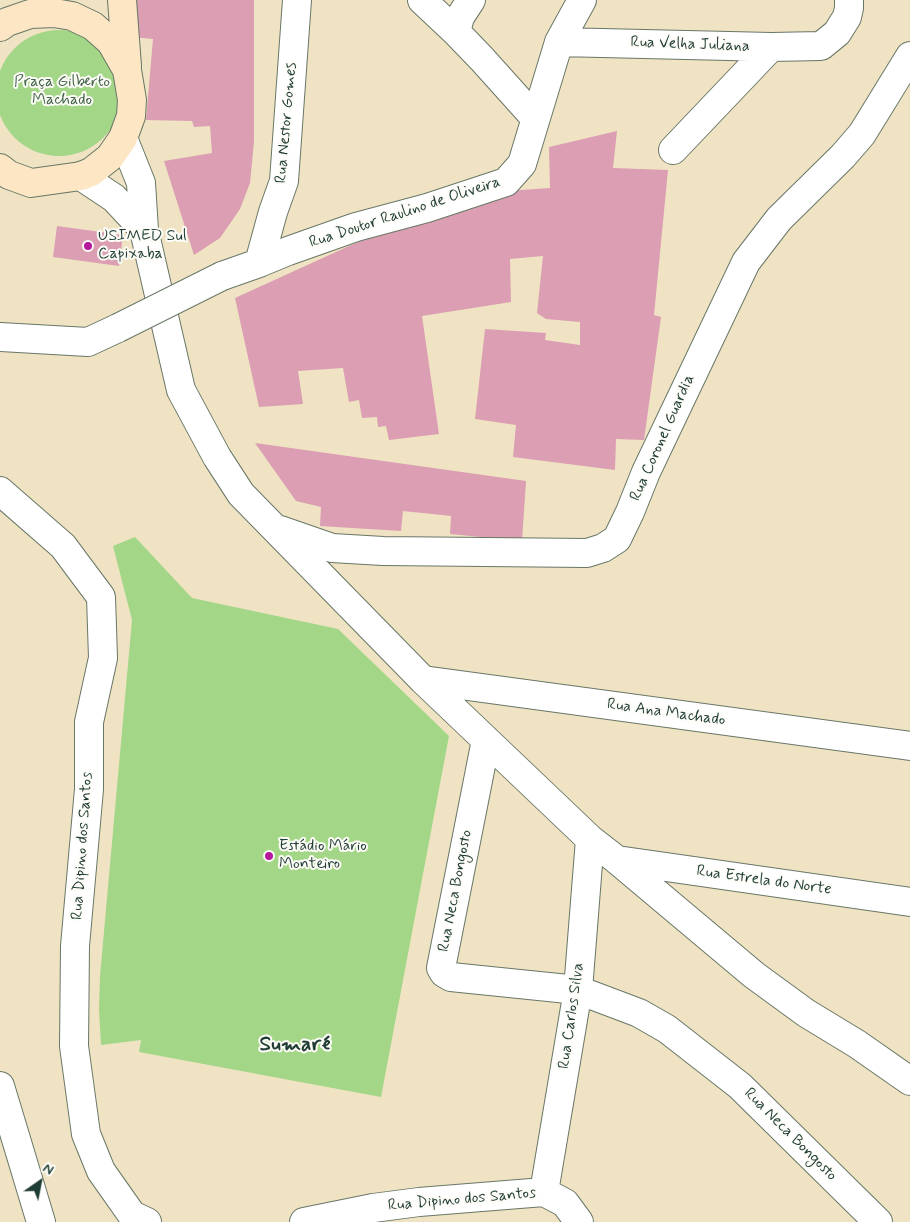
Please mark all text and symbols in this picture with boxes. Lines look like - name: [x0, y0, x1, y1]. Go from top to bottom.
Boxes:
- street label: Rua Velha Juliana: [630, 33, 750, 57]
- street label: Rua Nestor Gomes: [272, 62, 302, 184]
- park label: Praça Gilberto Machado: [14, 73, 110, 111]
- street label: Rua Doutor Raulino de Oliveira: [307, 173, 503, 253]
- place label: USIMED Sul Capixaba: [98, 227, 187, 265]
- marker: USIMED Sul Capixaba: [82, 240, 94, 252]
- street label: Rua Coronel Guardia: [626, 372, 700, 504]
- street label: Rua Ana Machado: [606, 695, 726, 731]
- street label: Rua Dipino dos Santos: [68, 771, 98, 921]
- street label: Rua Neca Bongosto: [435, 828, 477, 954]
- place label: Estádio Mário Monteiro: [279, 837, 367, 875]
- marker: Estádio Mário Monteiro: [263, 850, 275, 862]
- street label: Rua Estrela do Norte: [695, 862, 833, 900]
- street label: Rua Carlos Silva: [555, 962, 589, 1070]
- district label: Sumaré: [260, 1033, 330, 1059]
- street label: Rua Neca Bongosto: [739, 1084, 841, 1186]
- north arrow: [15, 1157, 65, 1207]
- text: N: [39, 1159, 57, 1180]
- street label: Rua Dipino dos Santos: [387, 1184, 537, 1216]

